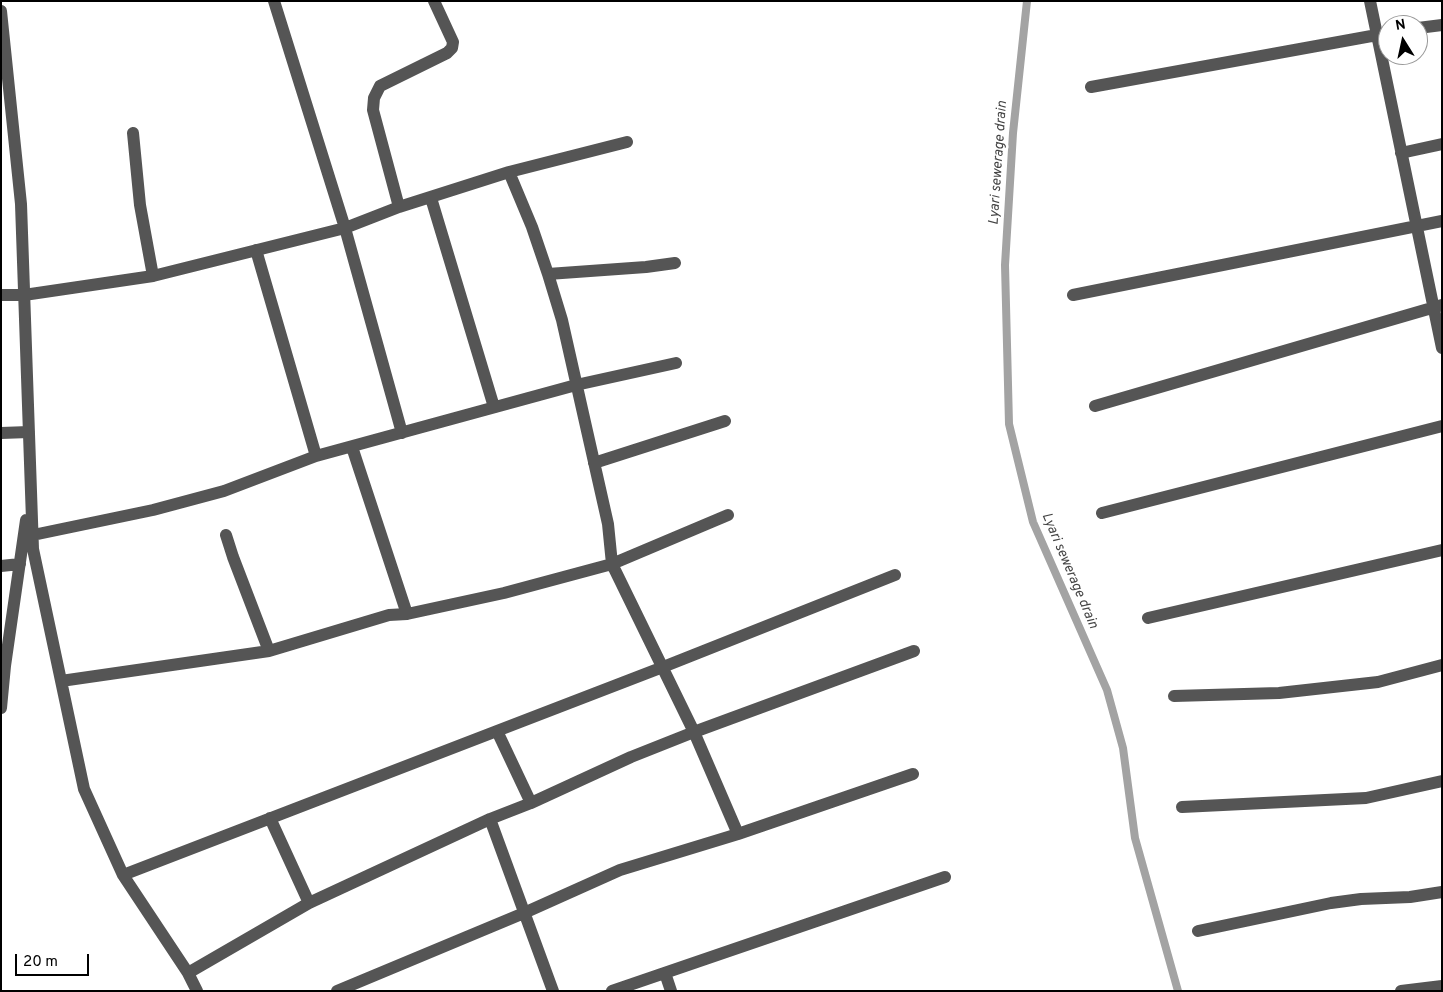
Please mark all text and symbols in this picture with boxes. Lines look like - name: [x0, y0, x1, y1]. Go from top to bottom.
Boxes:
- north arrow: [1378, 15, 1428, 65]
- text: N: [1394, 16, 1407, 35]
- water label: Lyari sewerage drain: [986, 100, 1012, 226]
- water label: Lyari sewerage drain: [1037, 510, 1101, 632]
- scale bar: [18, 944, 91, 976]
- text: 20 m: [23, 953, 58, 972]

